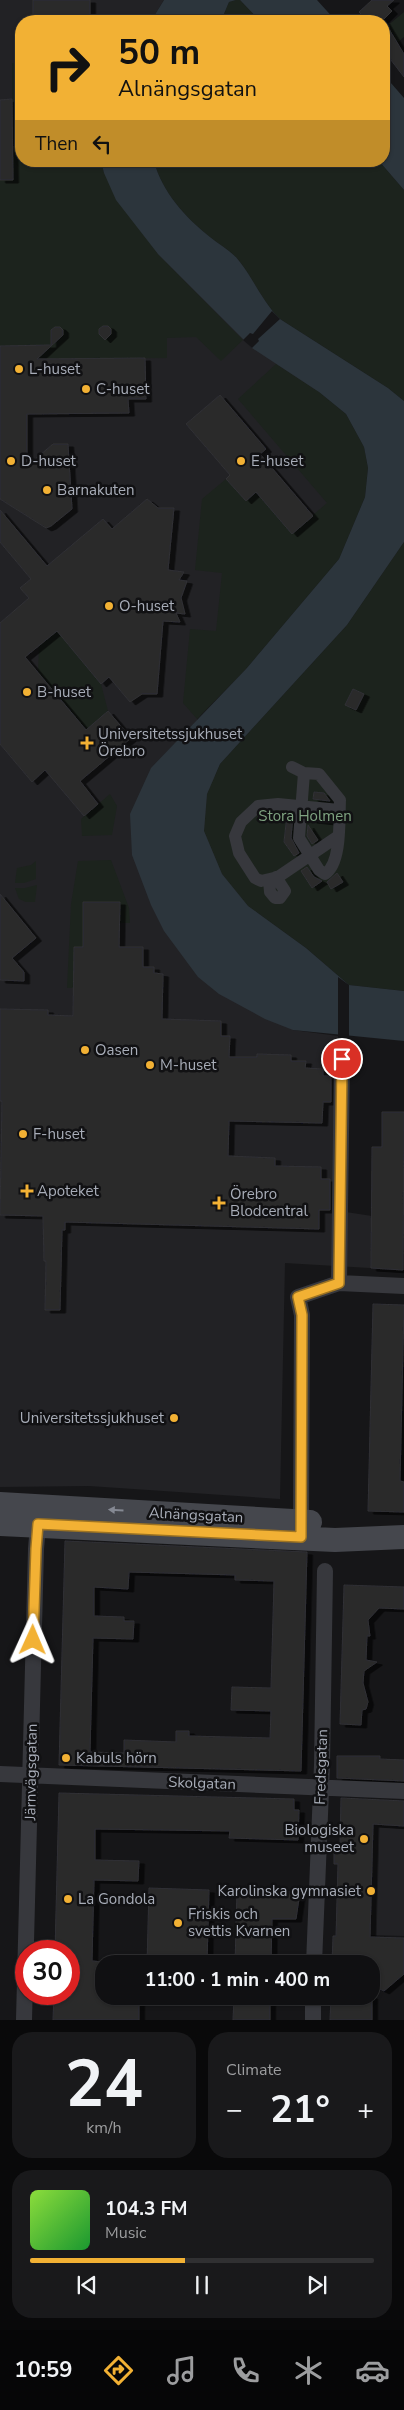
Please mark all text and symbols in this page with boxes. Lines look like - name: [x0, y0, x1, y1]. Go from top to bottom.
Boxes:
- text: 50 m: [118, 29, 200, 76]
- icon: right: [35, 35, 100, 100]
- text: Alnängsgatan: [118, 74, 257, 104]
- icon: left: [88, 130, 116, 158]
- text: Then: [35, 131, 78, 157]
- place label: L-huset: [29, 359, 81, 379]
- marker: L-huset: [13, 363, 25, 375]
- place label: C-huset: [96, 379, 150, 399]
- marker: C-huset: [80, 383, 92, 395]
- place label: D-huset: [21, 451, 77, 471]
- place label: E-huset: [251, 451, 304, 471]
- marker: D-huset: [5, 455, 17, 467]
- marker: E-huset: [235, 455, 247, 467]
- place label: Barnakuten: [57, 480, 135, 500]
- marker: Barnakuten: [41, 484, 53, 496]
- place label: O-huset: [119, 596, 175, 616]
- marker: O-huset: [103, 600, 115, 612]
- place label: B-huset: [37, 682, 92, 702]
- marker: B-huset: [21, 686, 33, 698]
- place label: Universitetssjukhuset Örebro: [98, 724, 243, 761]
- marker: Universitetssjukhuset Örebro: [80, 736, 94, 750]
- park label: Stora Holmen: [258, 806, 352, 826]
- pin: [321, 1038, 363, 1080]
- place label: Oasen: [95, 1040, 138, 1060]
- marker: Oasen: [79, 1044, 91, 1056]
- icon: arrive: [328, 1045, 356, 1073]
- place label: M-huset: [160, 1055, 217, 1075]
- marker: M-huset: [144, 1059, 156, 1071]
- place label: F-huset: [33, 1124, 86, 1144]
- marker: F-huset: [17, 1128, 29, 1140]
- place label: Apoteket: [37, 1181, 99, 1201]
- place label: Örebro Blodcentral: [230, 1184, 308, 1221]
- marker: Apoteket: [21, 1185, 33, 1197]
- marker: Örebro Blodcentral: [212, 1196, 226, 1210]
- place label: Universitetssjukhuset: [20, 1408, 165, 1428]
- marker: Universitetssjukhuset: [168, 1412, 180, 1424]
- street label: Alnängsgatan: [148, 1503, 244, 1527]
- one-way arrow: [108, 1506, 124, 1514]
- position arrow: [6, 1613, 58, 1665]
- street label: Järnvägsgatan: [20, 1724, 42, 1821]
- street label: Fredsgatan: [310, 1729, 332, 1805]
- place label: Kabuls hörn: [76, 1748, 157, 1768]
- marker: Kabuls hörn: [60, 1752, 72, 1764]
- street label: Skolgatan: [168, 1772, 236, 1794]
- place label: Biologiska museet: [284, 1820, 355, 1857]
- marker: Biologiska museet: [358, 1833, 370, 1845]
- place label: Karolinska gymnasiet: [217, 1881, 362, 1901]
- marker: Karolinska gymnasiet: [365, 1885, 377, 1897]
- place label: La Gondola: [78, 1889, 155, 1909]
- marker: La Gondola: [62, 1893, 74, 1905]
- place label: Friskis och svettis Kvarnen: [188, 1904, 290, 1941]
- marker: Friskis och svettis Kvarnen: [172, 1917, 184, 1929]
- speed limit sign: 30: [15, 1940, 80, 2005]
- text: 11:00 · 1 min · 400 m: [145, 1967, 330, 1993]
- text: 24: [65, 2040, 143, 2129]
- text: Climate: [226, 2059, 281, 2081]
- text: 21°: [270, 2084, 330, 2135]
- text: −: [226, 2091, 243, 2129]
- text: +: [357, 2091, 374, 2129]
- text: km/h: [86, 2117, 122, 2139]
- text: 104.3 FM: [105, 2196, 188, 2222]
- text: Music: [105, 2222, 146, 2244]
- icon: previous: [73, 2271, 101, 2299]
- icon: pause: [188, 2271, 216, 2299]
- icon: next: [303, 2271, 331, 2299]
- icon: directions: [101, 2353, 136, 2388]
- icon: music: [164, 2353, 199, 2388]
- icon: phone: [228, 2353, 263, 2388]
- icon: climate: [291, 2353, 326, 2388]
- icon: car: [355, 2353, 390, 2388]
- text: 10:59: [14, 2355, 72, 2385]

